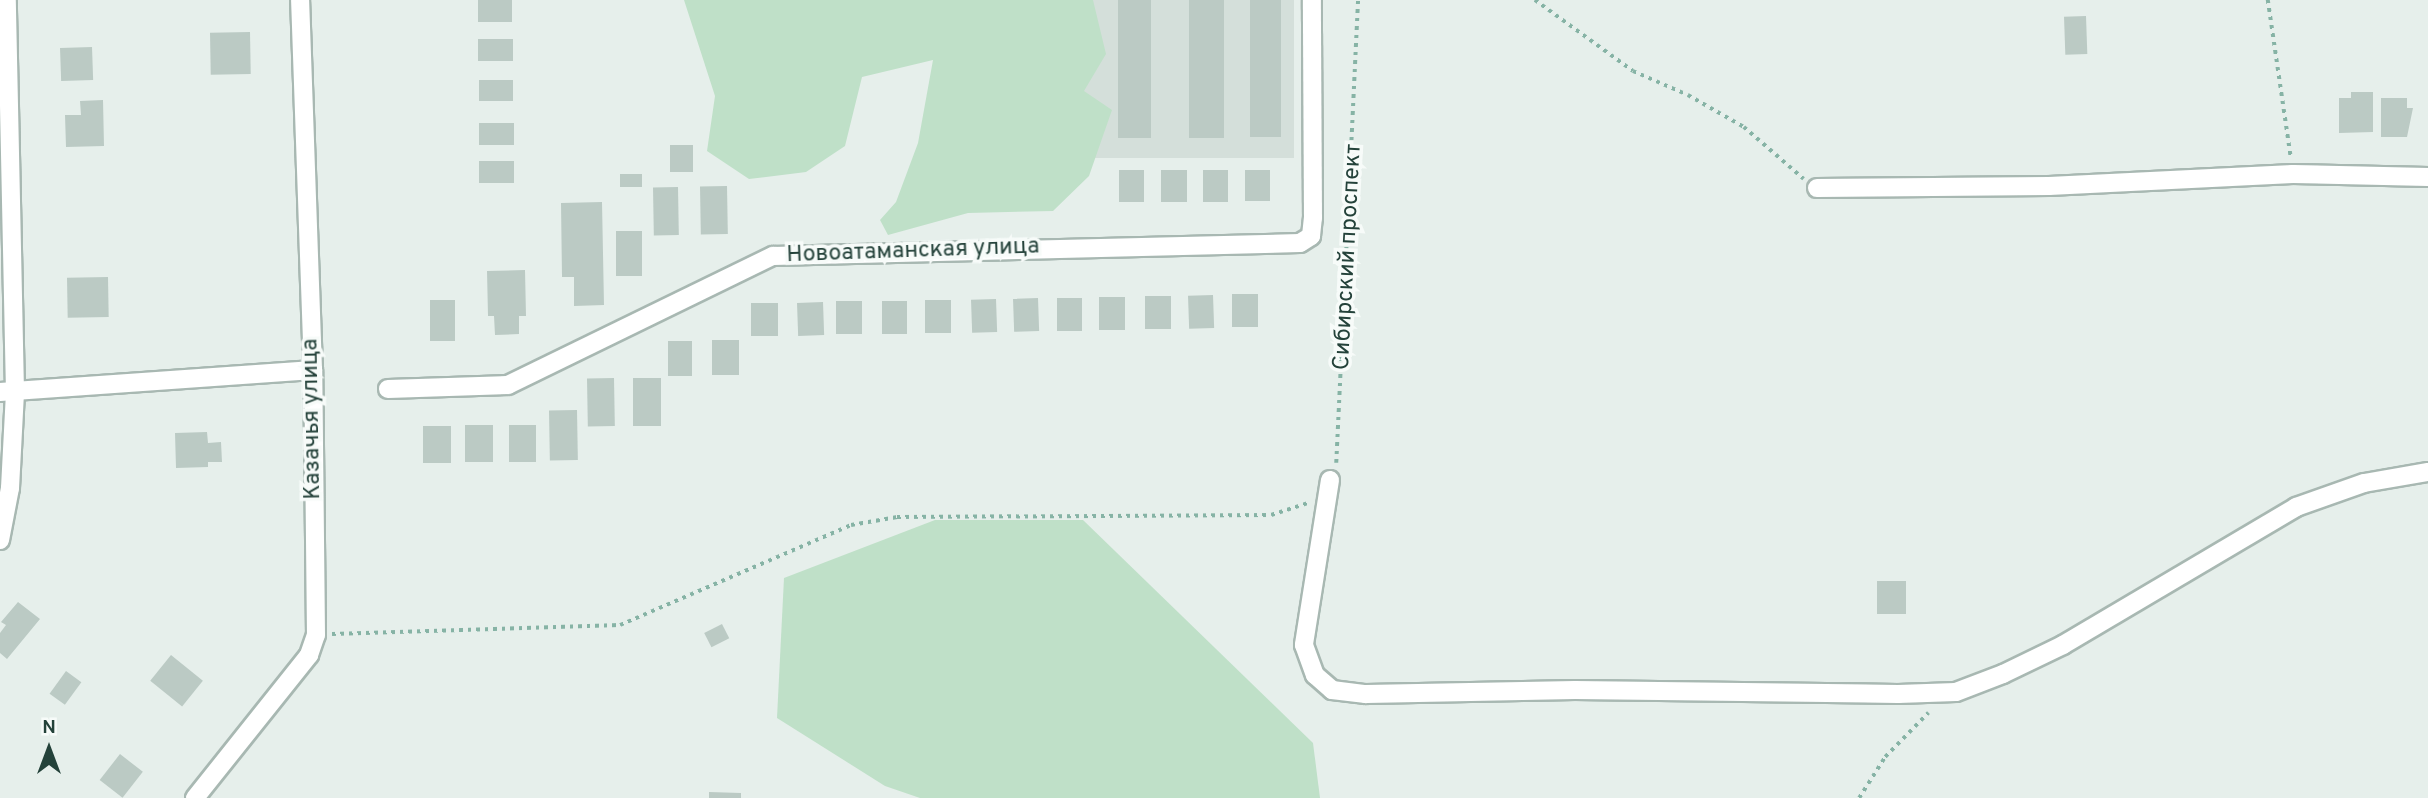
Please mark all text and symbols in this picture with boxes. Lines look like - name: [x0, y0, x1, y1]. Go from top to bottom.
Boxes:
- street label: Сибирский проспект: [1329, 143, 1369, 371]
- street label: Новоатаманская улица: [786, 234, 1040, 270]
- street label: Казачья улица: [298, 338, 328, 500]
- north arrow: [14, 714, 84, 784]
- text: N: [42, 716, 56, 740]

